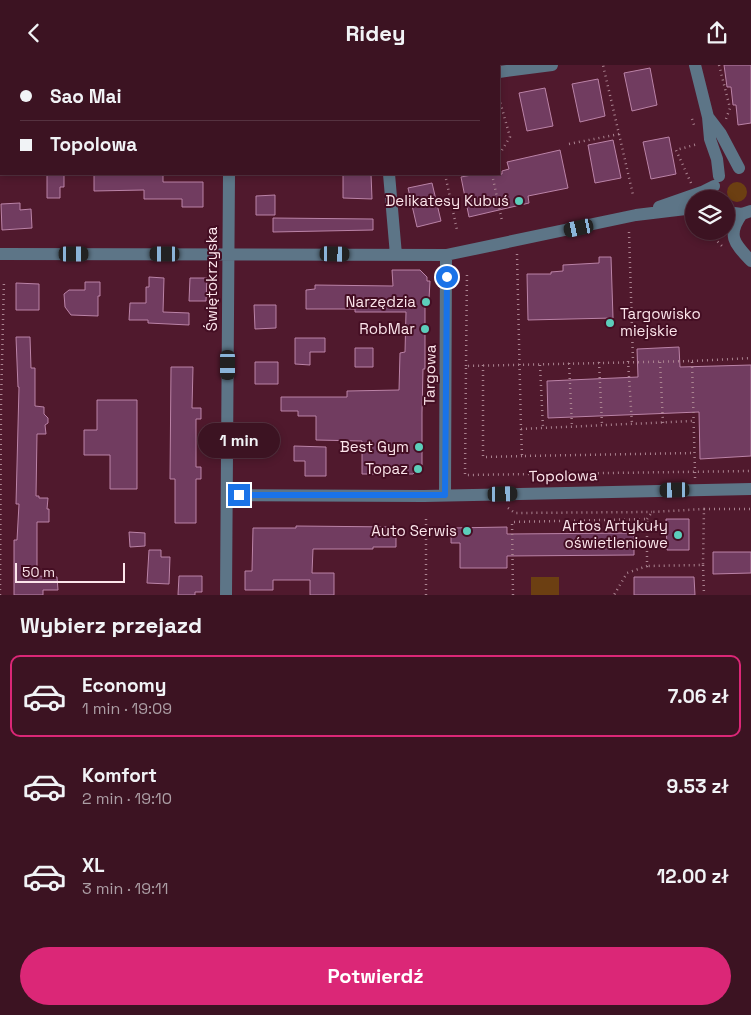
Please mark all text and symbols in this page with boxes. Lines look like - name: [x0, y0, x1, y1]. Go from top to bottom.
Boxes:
- icon: back: [20, 19, 48, 47]
- text: Ridey: [345, 19, 406, 47]
- icon: share: [703, 19, 731, 47]
- text: Sao Mai: [50, 84, 122, 109]
- text: Topolowa: [50, 132, 137, 157]
- map controls: [685, 190, 735, 240]
- button: layers: [685, 190, 735, 240]
- place label: Delikatesy Kubuś: [385, 191, 509, 210]
- marker: Delikatesy Kubuś: [513, 195, 525, 207]
- car: [562, 218, 595, 238]
- street label: Świętokrzyska: [202, 226, 221, 331]
- car: [319, 246, 350, 262]
- car: [59, 247, 89, 262]
- car: [150, 247, 180, 262]
- route start: [436, 266, 458, 288]
- place label: Narzędzia: [346, 292, 416, 311]
- marker: Narzędzia: [420, 296, 432, 308]
- place label: Targowisko miejskie: [620, 304, 701, 340]
- marker: Targowisko miejskie: [604, 317, 616, 329]
- place label: RobMar: [359, 319, 415, 338]
- marker: RobMar: [419, 323, 431, 335]
- street label: Targowa: [419, 344, 440, 406]
- car: [220, 350, 235, 380]
- callout: 1 min: [198, 423, 280, 457]
- text: 1 min: [219, 430, 259, 451]
- place label: Best Gym: [340, 437, 409, 456]
- marker: Best Gym: [413, 441, 425, 453]
- place label: Topaz: [365, 459, 408, 478]
- marker: Topaz: [412, 463, 424, 475]
- street label: Topolowa: [528, 465, 598, 486]
- car: [659, 482, 690, 498]
- route end: [228, 484, 250, 506]
- car: [487, 486, 518, 502]
- place label: Artos Artykuły oświetleniowe: [562, 516, 668, 552]
- place label: Auto Serwis: [371, 521, 457, 540]
- marker: Auto Serwis: [461, 525, 473, 537]
- marker: Artos Artykuły oświetleniowe: [672, 529, 684, 541]
- scale bar: [15, 560, 125, 583]
- text: 50 m: [22, 563, 55, 581]
- text: Wybierz przejazd: [20, 611, 202, 639]
- text: Economy: [82, 673, 166, 698]
- icon: car: [22, 674, 67, 719]
- text: 7.06 zł: [668, 684, 729, 709]
- text: 1 min · 19:09: [82, 698, 172, 719]
- text: Komfort: [82, 763, 157, 788]
- icon: car: [22, 764, 67, 809]
- text: 9.53 zł: [666, 774, 729, 799]
- text: 2 min · 19:10: [82, 788, 172, 809]
- text: XL: [82, 853, 105, 878]
- icon: car: [22, 854, 67, 899]
- text: 12.00 zł: [657, 864, 729, 889]
- text: 3 min · 19:11: [82, 878, 168, 899]
- button: Potwierdź: [20, 947, 731, 1005]

